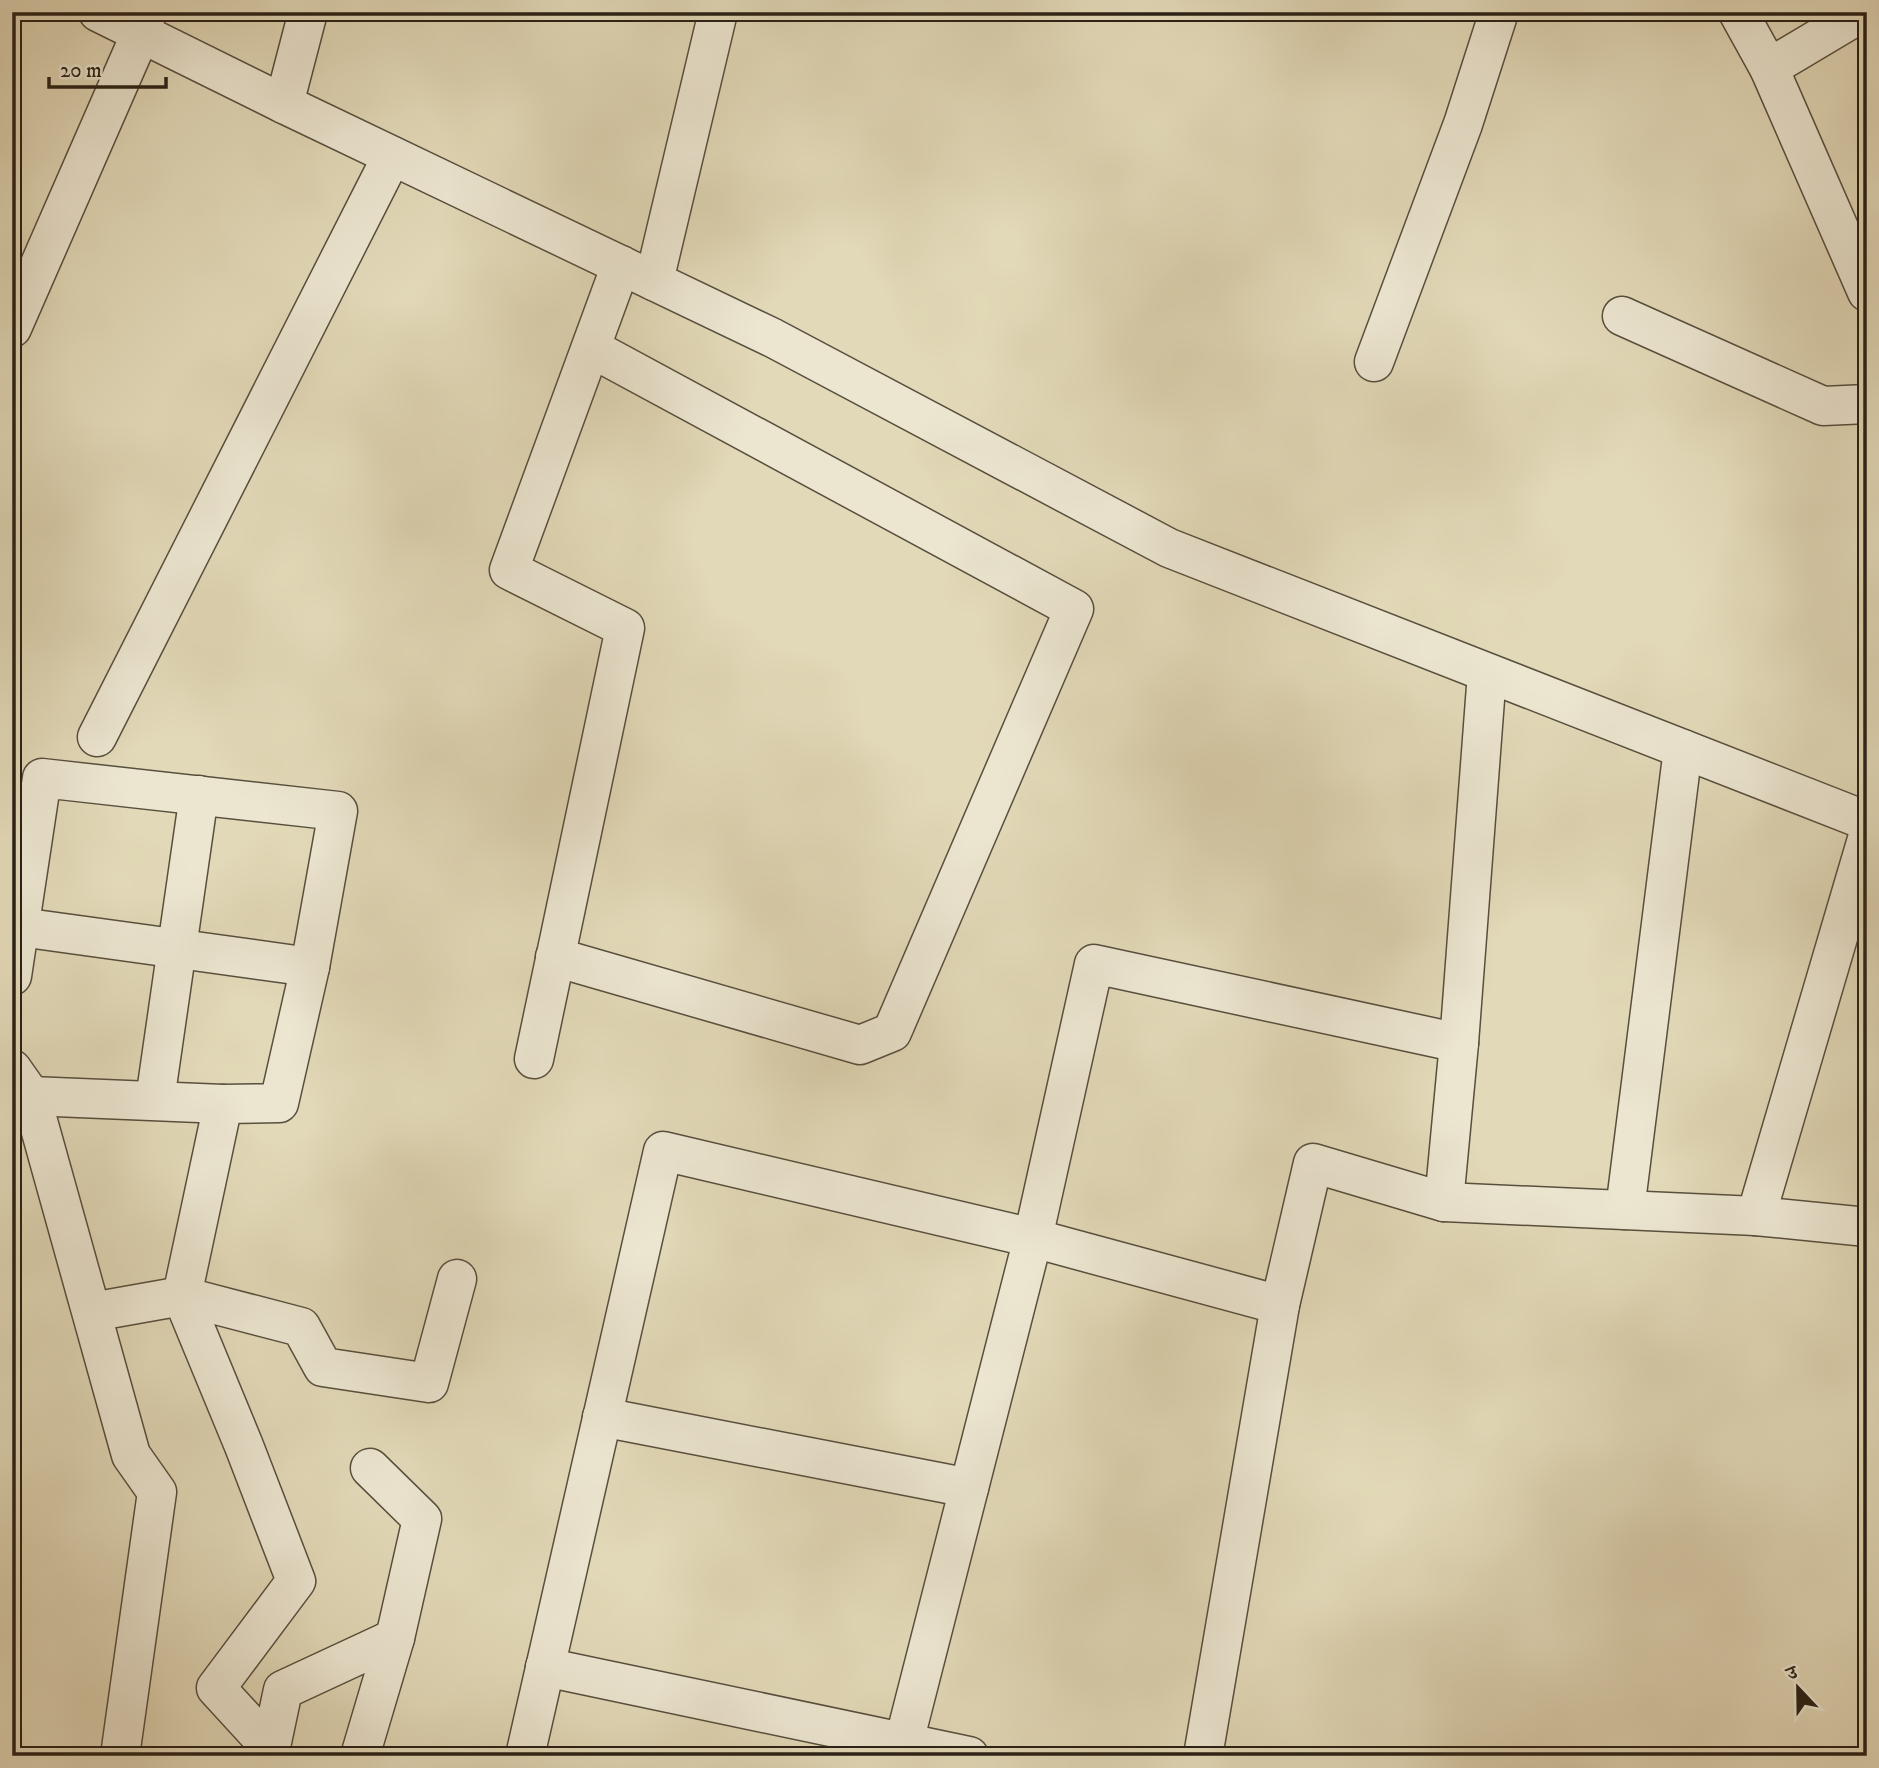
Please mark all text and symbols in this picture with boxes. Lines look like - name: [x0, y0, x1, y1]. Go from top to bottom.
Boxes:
- scale bar: [49, 46, 166, 90]
- text: 20 m: [60, 58, 102, 84]
- north arrow: [1764, 1652, 1834, 1722]
- text: उ: [1782, 1661, 1802, 1687]

